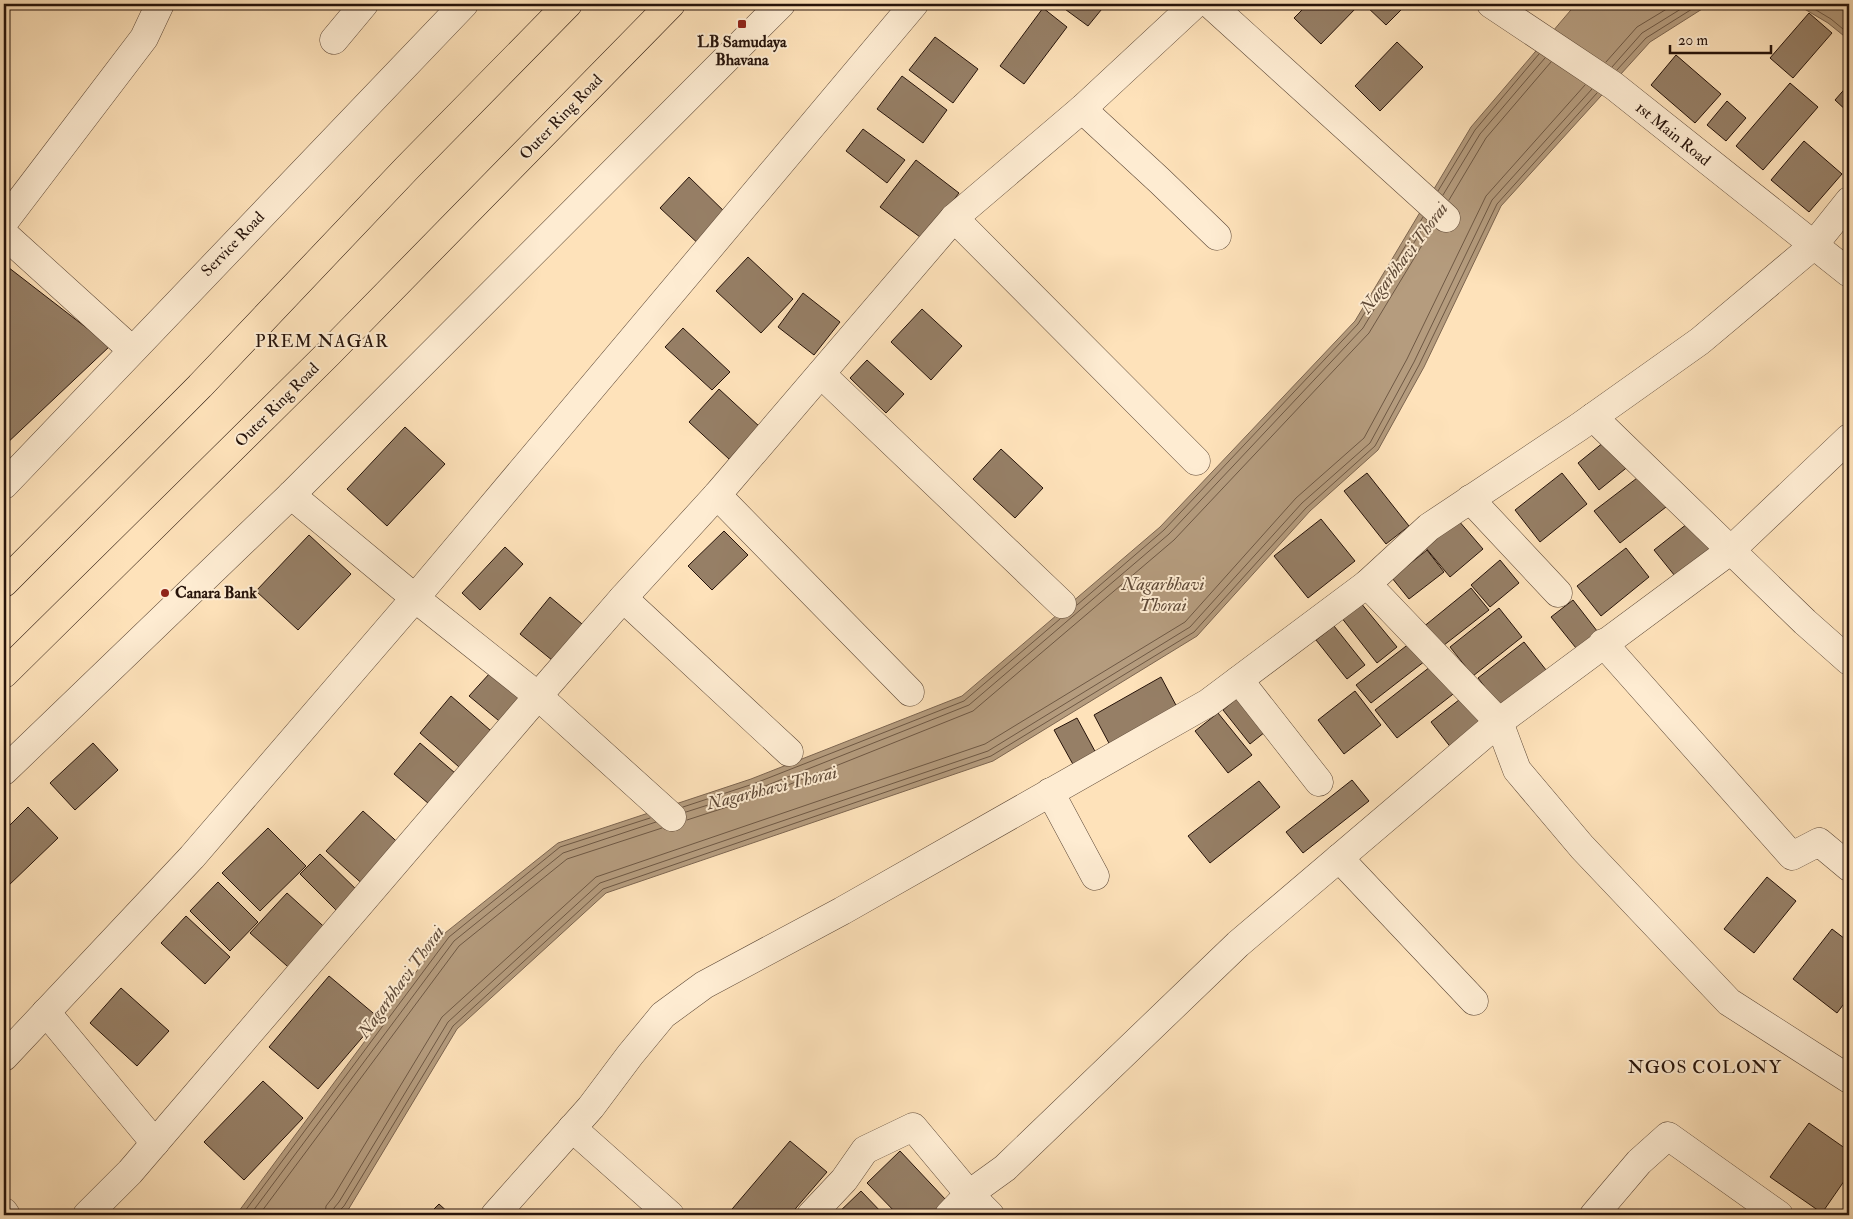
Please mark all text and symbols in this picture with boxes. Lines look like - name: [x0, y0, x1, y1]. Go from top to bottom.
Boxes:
- marker: LB Samudaya Bhavana: [736, 18, 748, 30]
- scale bar: [1670, 22, 1772, 54]
- text: 20 m: [1678, 31, 1708, 50]
- place label: LB Samudaya Bhavana: [697, 32, 787, 70]
- street label: Outer Ring Road: [515, 70, 607, 164]
- street label: 1st Main Road: [1631, 98, 1715, 170]
- water label: Nagarbhavi Thorai: [1354, 198, 1453, 319]
- street label: Service Road: [197, 207, 269, 281]
- district label: PREM NAGAR: [255, 330, 389, 353]
- street label: Outer Ring Road: [231, 359, 323, 451]
- water label: Nagarbhavi Thorai: [1121, 573, 1204, 617]
- place label: Canara Bank: [175, 583, 257, 603]
- marker: Canara Bank: [159, 587, 171, 599]
- water label: Nagarbhavi Thorai: [704, 761, 840, 816]
- water label: Nagarbhavi Thorai: [352, 921, 450, 1044]
- district label: NGOS COLONY: [1628, 1056, 1782, 1079]

